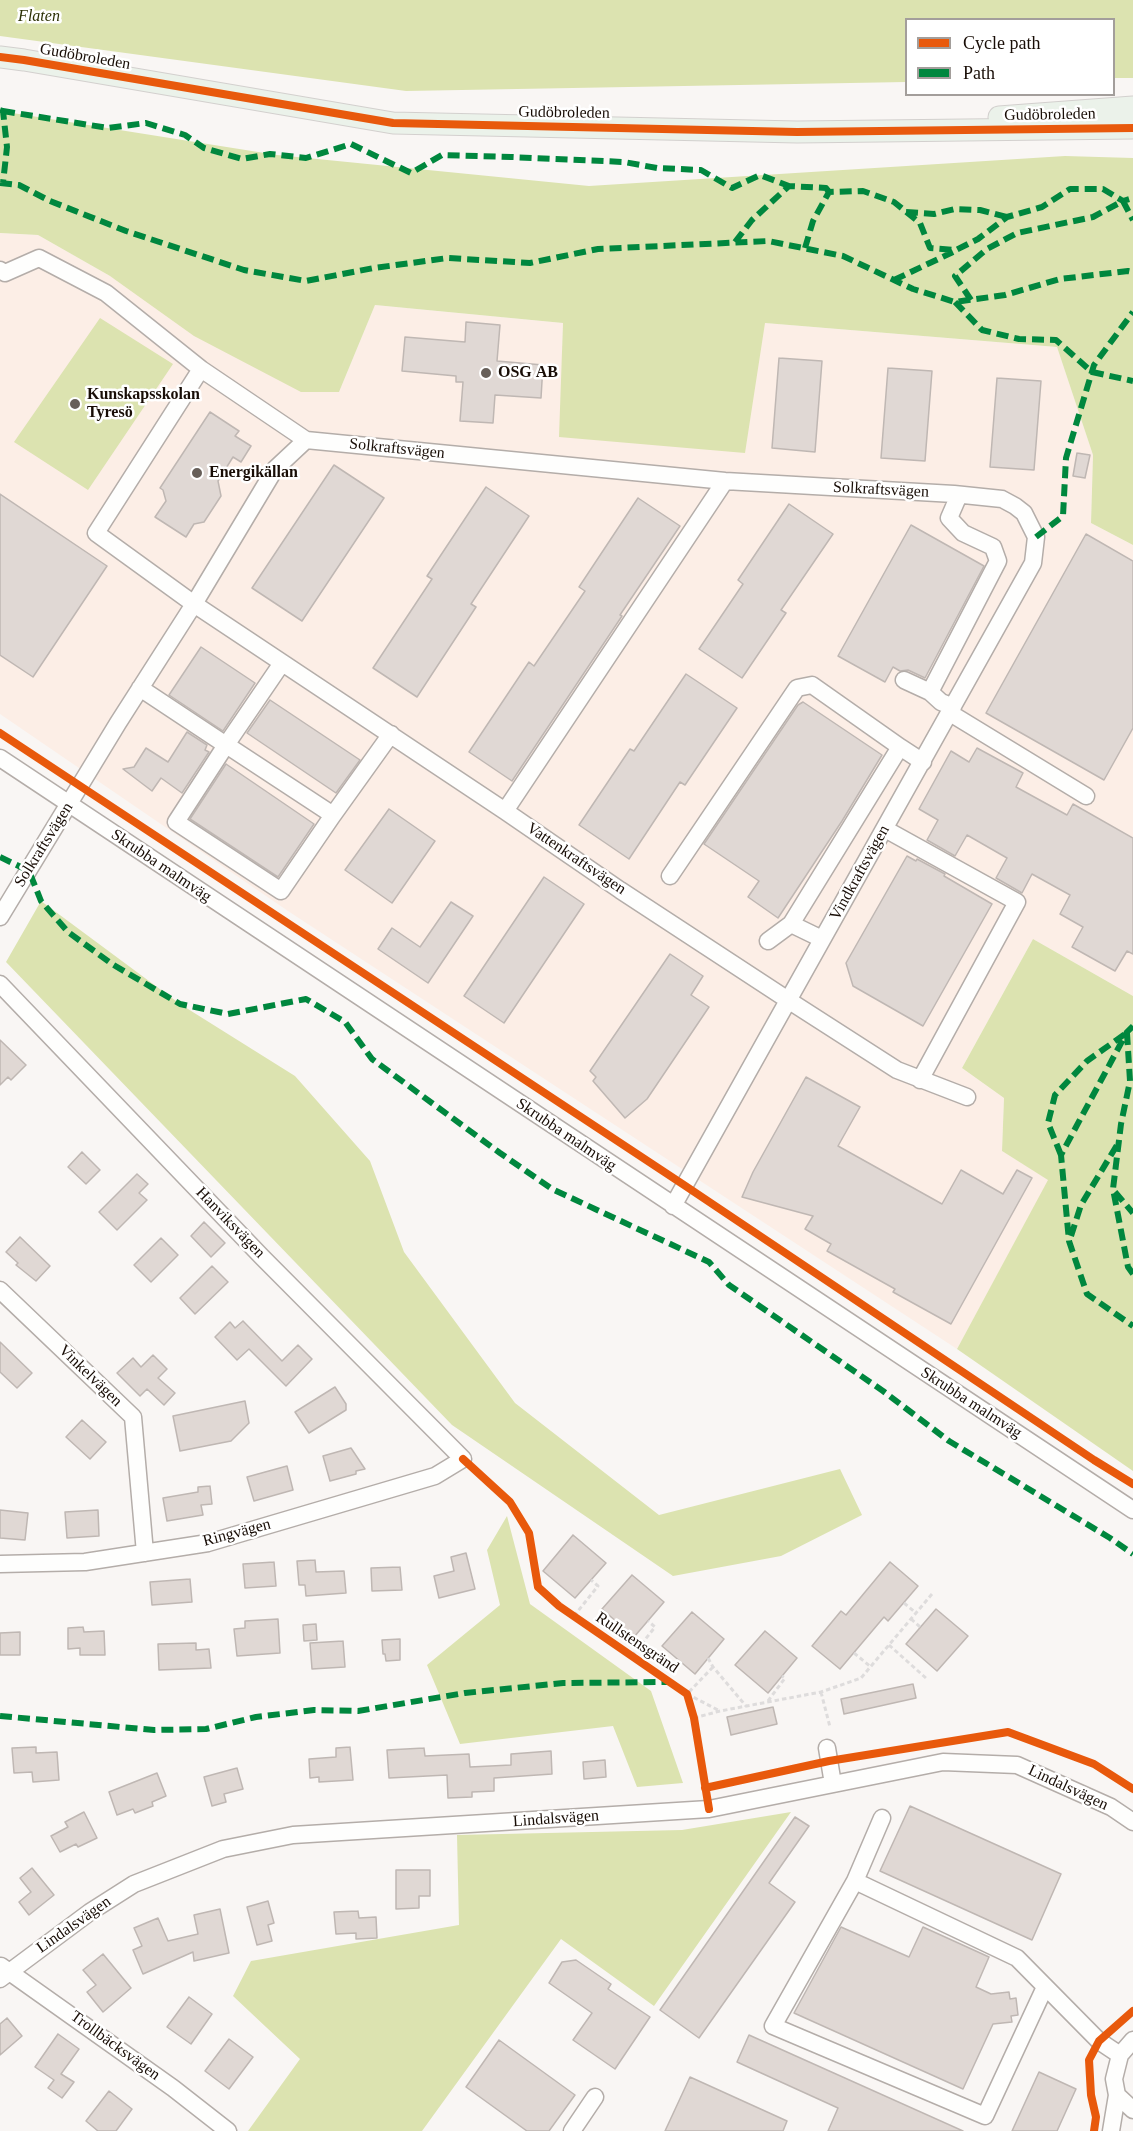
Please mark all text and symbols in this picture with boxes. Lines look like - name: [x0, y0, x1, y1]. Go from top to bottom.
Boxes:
- park label: Flaten: [18, 7, 60, 27]
- legend: [905, 18, 1115, 96]
- text: Cycle path: [963, 33, 1040, 53]
- street label: Gudöbroleden: [38, 40, 132, 74]
- text: Path: [963, 63, 995, 83]
- street label: Gudöbroleden: [518, 103, 610, 123]
- street label: Gudöbroleden: [1004, 105, 1096, 125]
- place label: OSG AB: [498, 363, 558, 383]
- marker: OSG AB: [479, 366, 493, 380]
- place label: Kunskapsskolan Tyresö: [87, 385, 200, 423]
- marker: Kunskapsskolan Tyresö: [68, 397, 82, 411]
- street label: Solkraftsvägen: [348, 434, 446, 464]
- place label: Energikällan: [209, 463, 298, 483]
- marker: Energikällan: [190, 466, 204, 480]
- street label: Solkraftsvägen: [833, 478, 929, 502]
- street label: Solkraftsvägen: [10, 799, 78, 891]
- street label: Vattenkraftsvägen: [523, 819, 629, 899]
- street label: Vindkraftsvägen: [826, 822, 894, 924]
- street label: Skrubba malmväg: [107, 825, 215, 907]
- street label: Skrubba malmväg: [512, 1094, 620, 1176]
- street label: Hanviksvägen: [191, 1183, 269, 1263]
- street label: Vinkelvägen: [54, 1341, 126, 1411]
- street label: Skrubba malmväg: [917, 1363, 1025, 1443]
- street label: Ringvägen: [201, 1515, 273, 1551]
- street label: Rullstensgränd: [592, 1608, 682, 1678]
- street label: Lindalsvägen: [1025, 1761, 1111, 1815]
- street label: Lindalsvägen: [512, 1806, 600, 1832]
- street label: Lindalsvägen: [33, 1892, 115, 1958]
- street label: Trollbäcksvägen: [66, 2007, 164, 2085]

